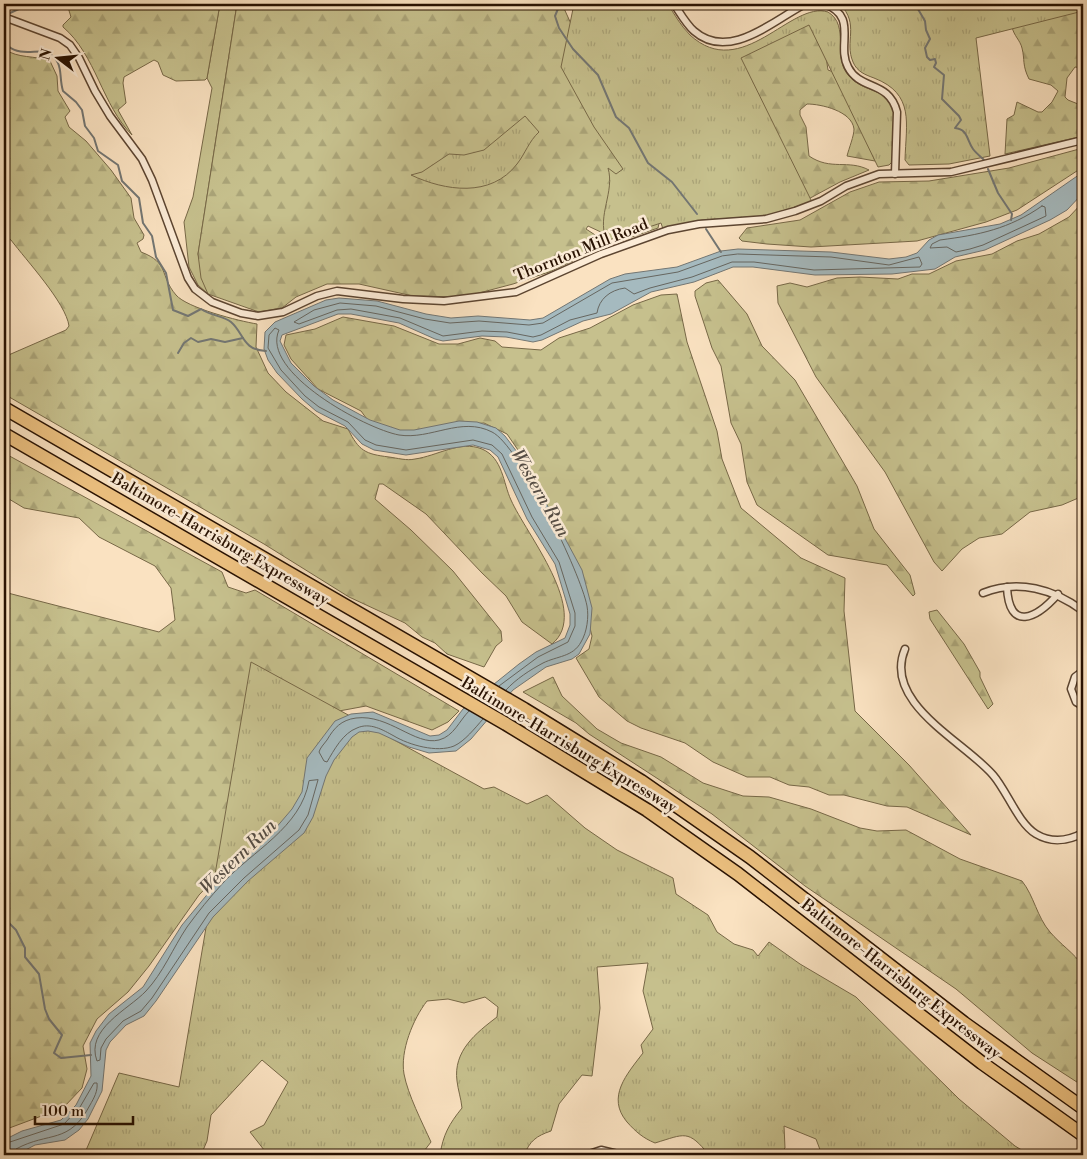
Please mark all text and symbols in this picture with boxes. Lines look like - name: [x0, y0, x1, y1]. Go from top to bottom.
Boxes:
- north arrow: [32, 32, 82, 82]
- text: N: [36, 47, 57, 62]
- street label: Thornton Mill Road: [511, 214, 651, 286]
- water label: Western Run: [505, 445, 575, 542]
- street label: Baltimore-Harrisburg Expressway: [107, 468, 333, 610]
- street label: Baltimore-Harrisburg Expressway: [457, 672, 681, 818]
- water label: Western Run: [195, 814, 282, 899]
- street label: Baltimore-Harrisburg Expressway: [796, 894, 1005, 1063]
- scale bar: [35, 1094, 132, 1126]
- text: 100 m: [42, 1102, 84, 1121]

